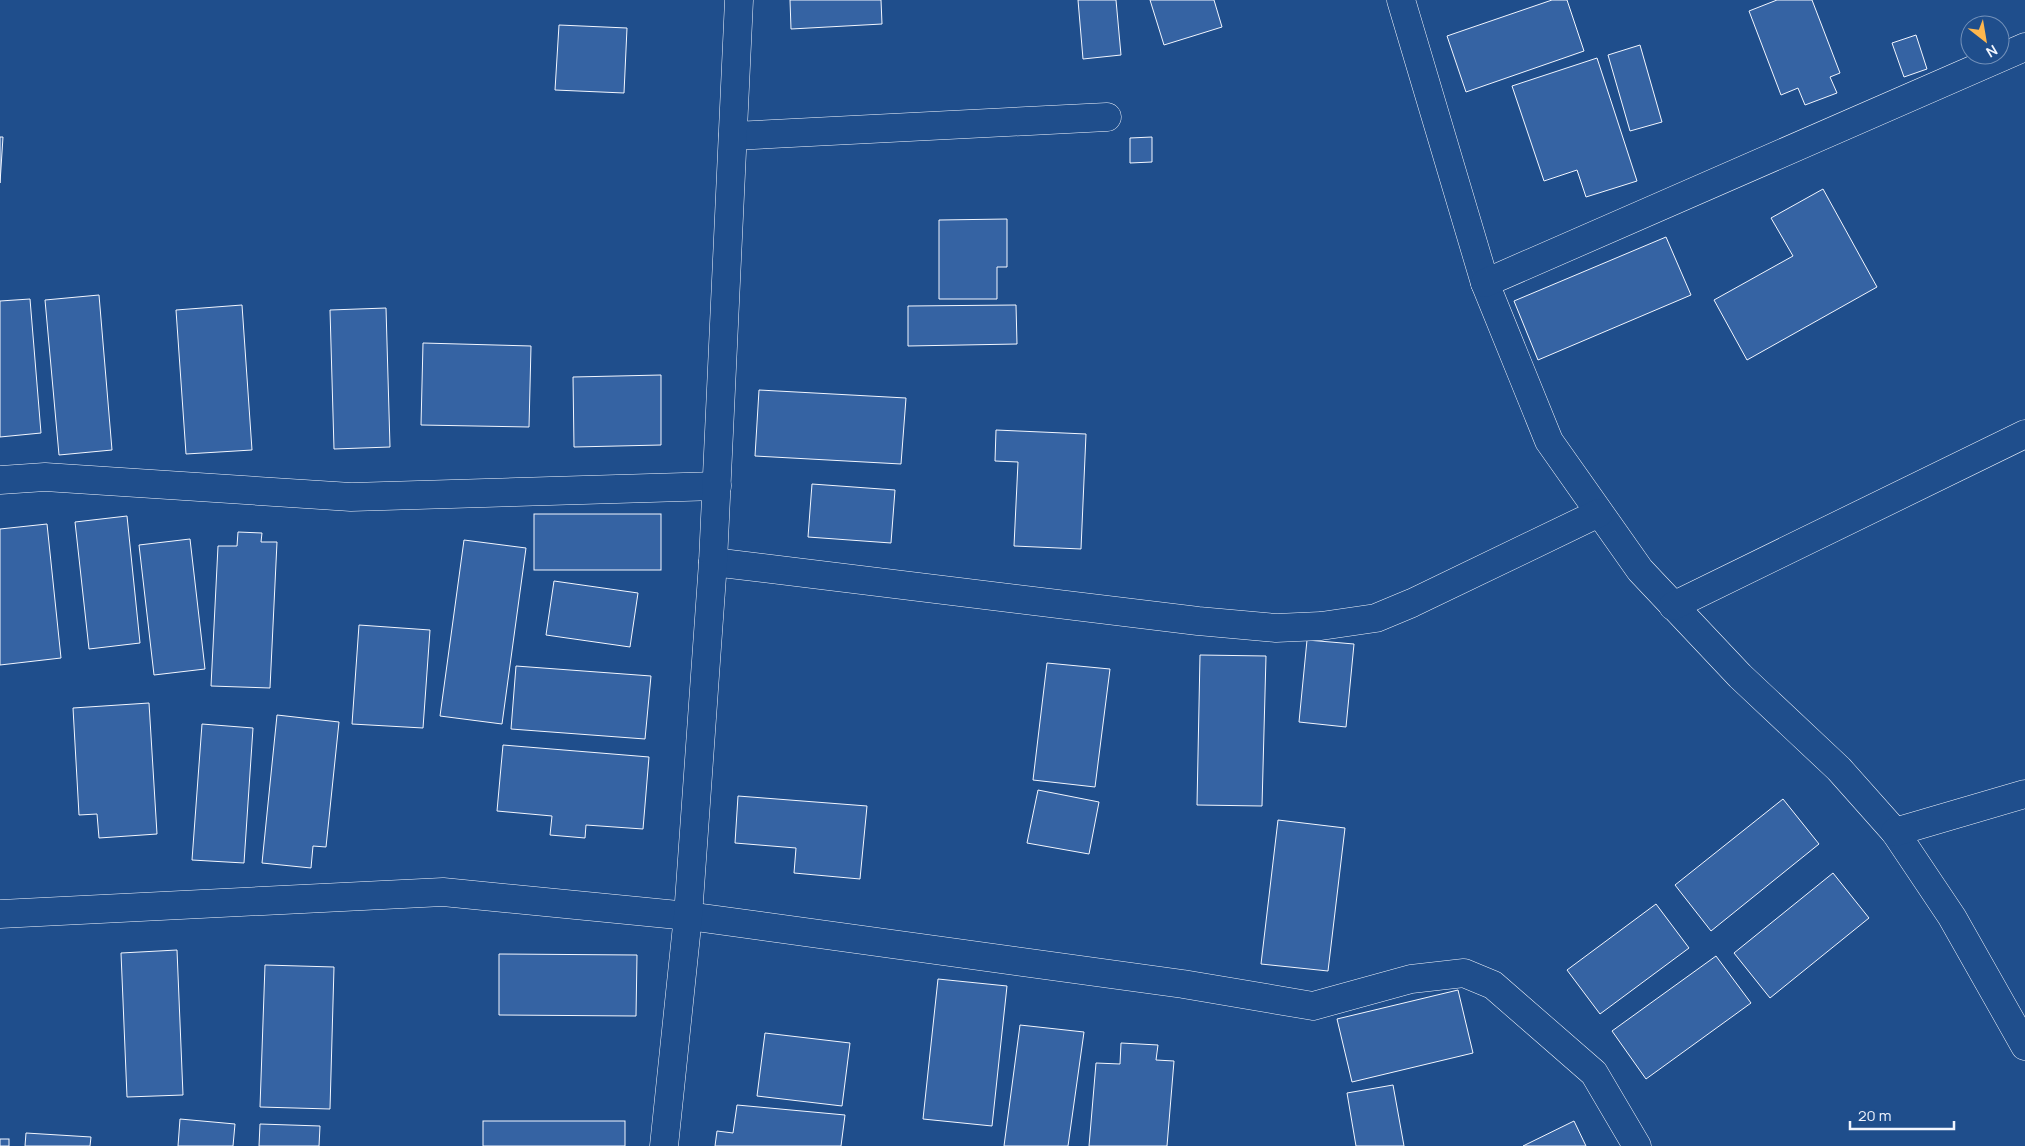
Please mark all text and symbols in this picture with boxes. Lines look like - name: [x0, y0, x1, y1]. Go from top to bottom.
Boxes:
- north arrow: [1960, 15, 2010, 65]
- text: N: [1983, 41, 2001, 62]
- scale bar: [1850, 1098, 1954, 1130]
- text: 20 m: [1858, 1105, 1891, 1126]

